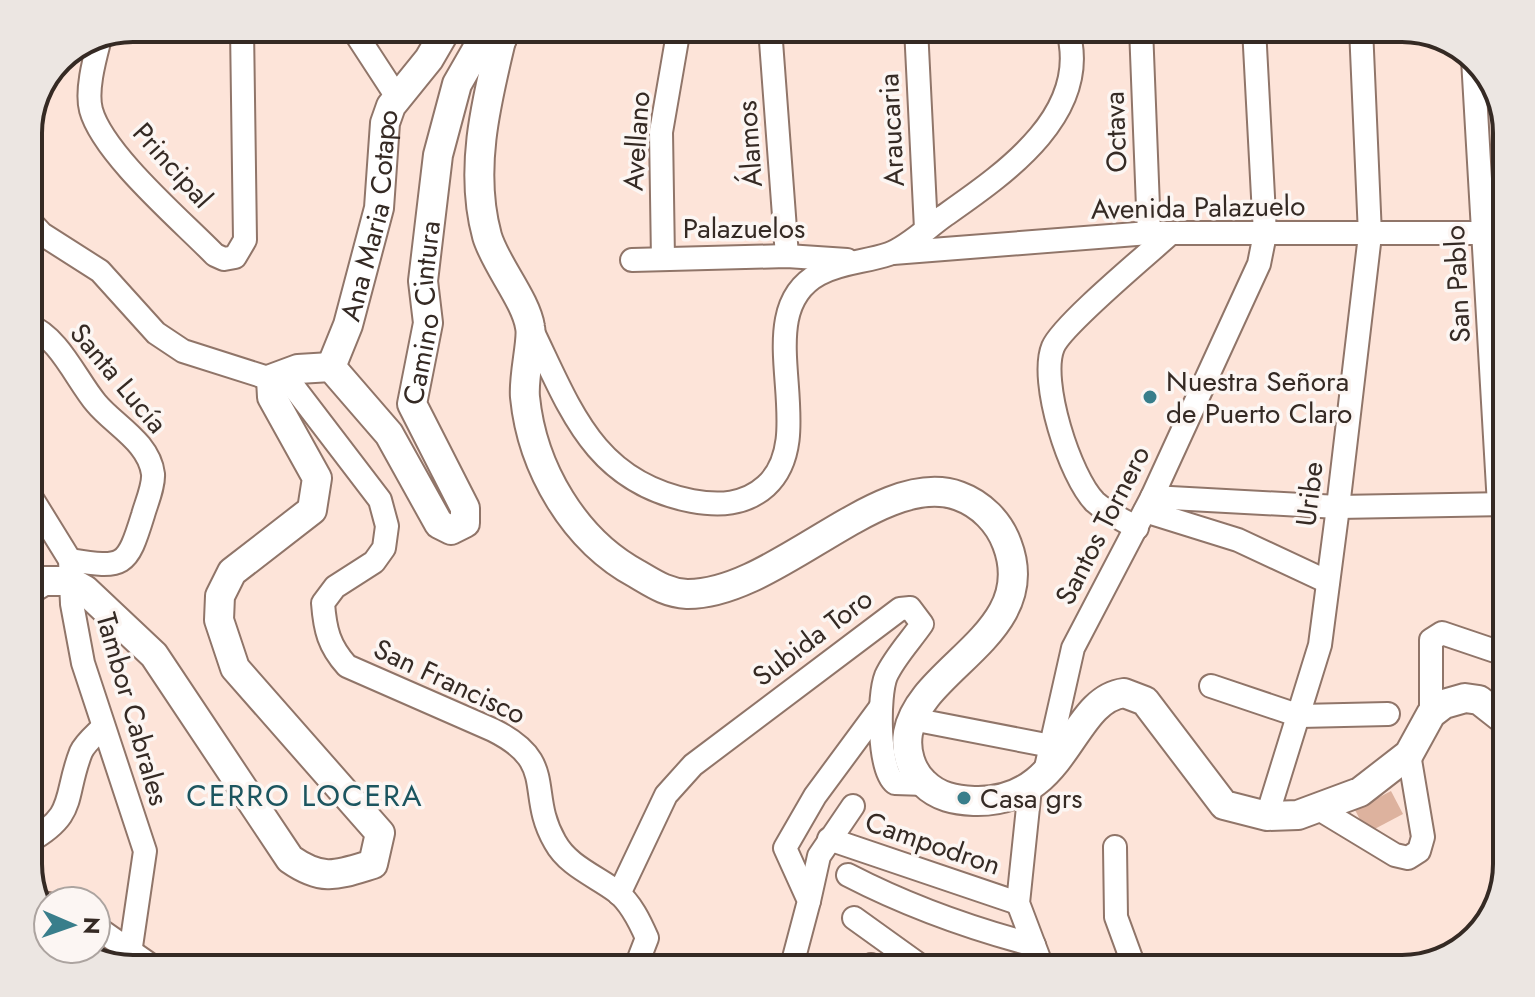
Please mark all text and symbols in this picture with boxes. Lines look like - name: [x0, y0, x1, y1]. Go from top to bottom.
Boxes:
- street label: Araucaria: [868, 72, 915, 188]
- street label: Avellano: [613, 90, 660, 192]
- street label: Octava: [1094, 91, 1137, 173]
- street label: Álamos: [726, 99, 773, 189]
- street label: Ana Maria Cotapo: [330, 103, 410, 326]
- street label: Principal: [123, 113, 222, 217]
- street label: Avenida Palazuelo: [1090, 185, 1306, 230]
- street label: Palazuelos: [683, 208, 805, 249]
- street label: Camino Cintura: [392, 218, 451, 408]
- street label: San Pablo: [1434, 224, 1481, 344]
- street label: Santa Lucía: [60, 314, 177, 442]
- place label: Nuestra Señora de Puerto Claro: [1166, 361, 1352, 434]
- marker: Nuestra Señora de Puerto Claro: [1141, 388, 1159, 406]
- street label: Santos Tornero: [1045, 438, 1160, 612]
- street label: Uribe: [1285, 459, 1334, 529]
- street label: Subida Toro: [744, 579, 881, 696]
- street label: Tambor Cabrales: [85, 608, 180, 810]
- street label: San Francisco: [367, 628, 533, 735]
- district label: CERRO LOCERA: [186, 774, 424, 817]
- place label: Casa grs: [980, 778, 1083, 819]
- marker: Casa grs: [955, 789, 973, 807]
- street label: Campodron: [860, 801, 1006, 886]
- north arrow: [32, 885, 112, 965]
- text: N: [76, 916, 108, 935]

